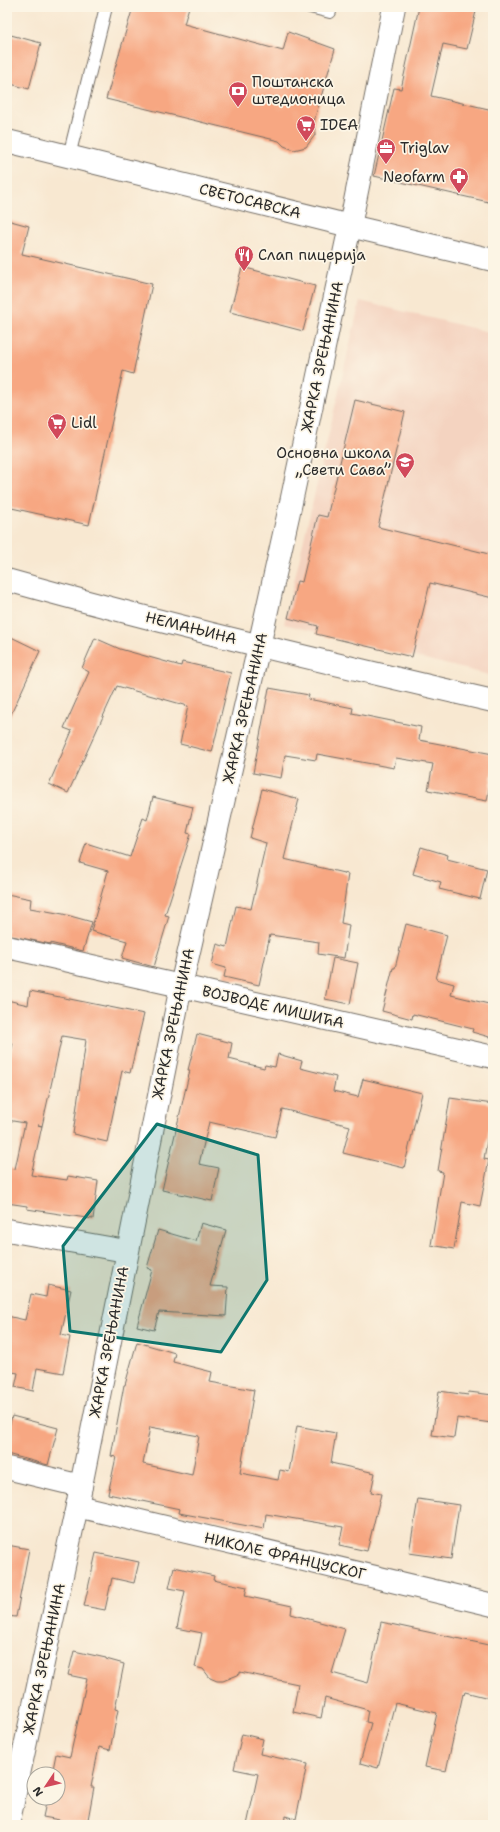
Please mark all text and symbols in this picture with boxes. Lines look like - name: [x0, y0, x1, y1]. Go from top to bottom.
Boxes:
- place label: Поштанска штедионица: [252, 72, 346, 109]
- bank icon: Поштанска штедионица: [227, 80, 249, 108]
- supermarket icon: IDEA: [295, 114, 317, 142]
- place label: IDEA: [320, 115, 358, 135]
- office icon: Triglav: [375, 137, 397, 165]
- place label: Triglav: [400, 138, 449, 158]
- pharmacy icon: Neofarm: [448, 166, 470, 194]
- place label: Neofarm: [383, 167, 445, 187]
- street label: СВЕТОСАВСКА: [197, 179, 303, 223]
- restaurant icon: Слап пицерија: [233, 244, 255, 272]
- place label: Слап пицерија: [258, 245, 366, 265]
- street label: ЖАРКА ЗРЕЊАНИНА: [296, 279, 348, 434]
- supermarket icon: Lidl: [46, 412, 68, 440]
- place label: Lidl: [71, 413, 97, 433]
- place label: Основна школа „Свети Сава”: [276, 443, 392, 480]
- school or university icon: Основна школа „Свети Сава”: [394, 451, 416, 479]
- street label: НЕМАЊИНА: [143, 607, 239, 649]
- street label: ЖАРКА ЗРЕЊАНИНА: [218, 631, 272, 785]
- street label: ЖАРКА ЗРЕЊАНИНА: [147, 946, 199, 1101]
- street label: ВОЈВОДЕ МИШИЋА: [200, 981, 346, 1033]
- street label: ЖАРКА ЗРЕЊАНИНА: [84, 1264, 134, 1420]
- street label: НИКОЛЕ ФРАНЦУСКОГ: [202, 1528, 368, 1584]
- street label: ЖАРКА ЗРЕЊАНИНА: [18, 1581, 70, 1736]
- north arrow: [26, 1766, 66, 1806]
- text: N: [29, 1783, 47, 1799]

